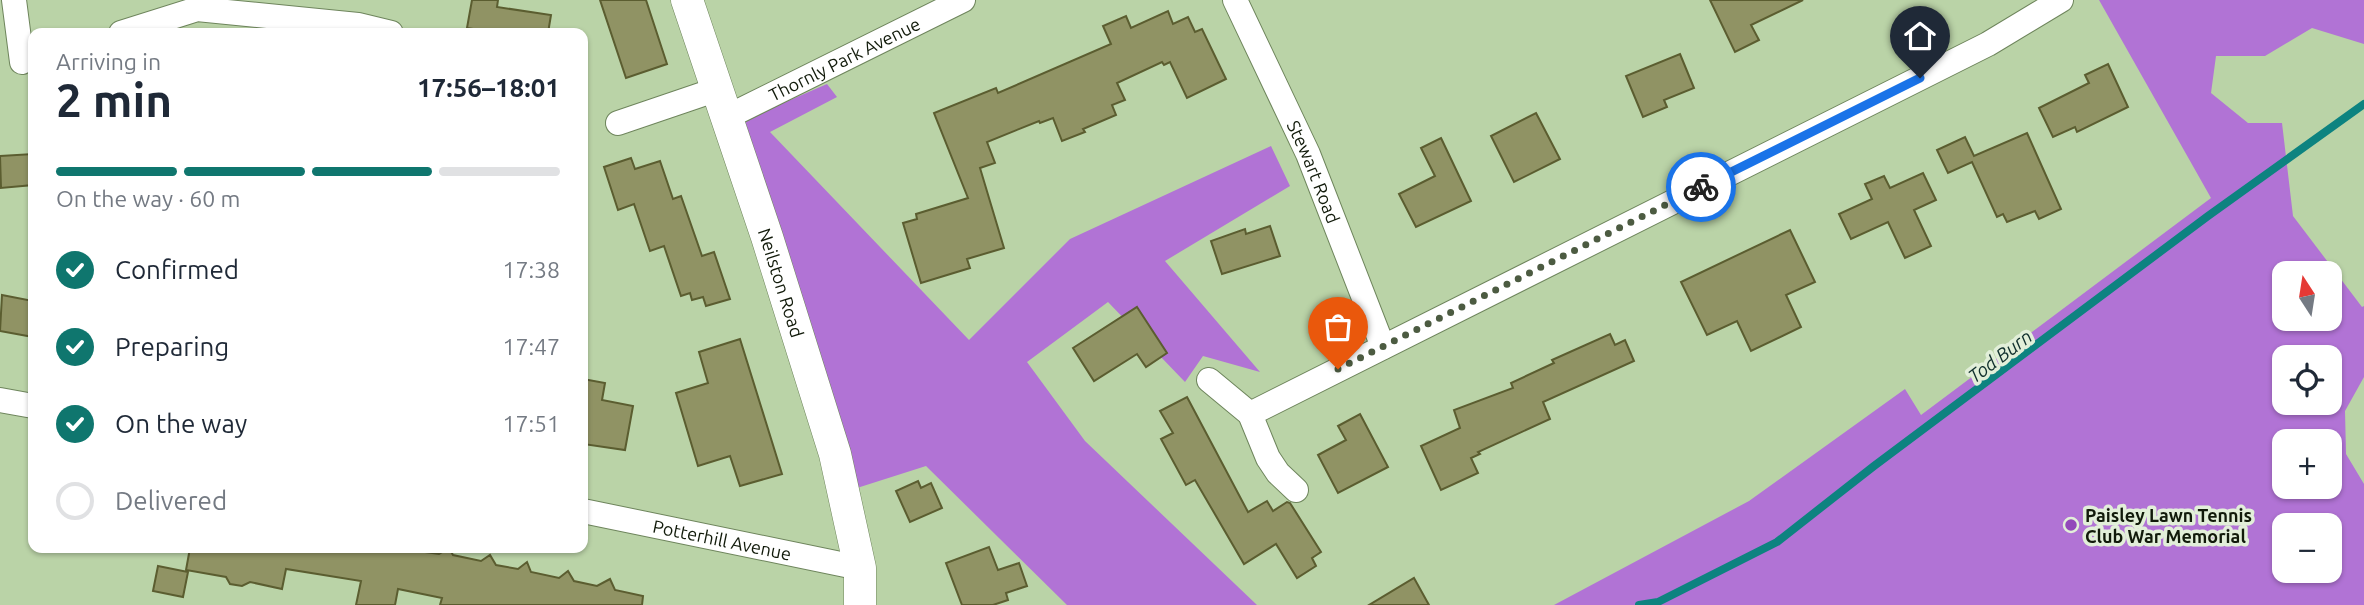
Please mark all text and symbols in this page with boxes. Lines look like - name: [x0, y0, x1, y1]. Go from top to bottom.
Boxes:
- pin: [1890, 6, 1950, 78]
- street label: Thornly Park Avenue: [766, 13, 923, 105]
- icon: home: [1901, 17, 1939, 55]
- text: Arriving in: [56, 49, 161, 74]
- text: 17:56–18:01: [417, 73, 560, 102]
- text: 2 min: [56, 74, 172, 126]
- street label: Stewart Road: [1284, 117, 1344, 226]
- courier: [1666, 152, 1736, 222]
- icon: bike: [1682, 168, 1720, 206]
- text: On the way · 60 m: [56, 186, 240, 211]
- street label: Neilston Road: [755, 226, 808, 340]
- icon: check: [56, 251, 94, 289]
- text: Confirmed: [115, 255, 239, 284]
- text: 17:38: [502, 257, 560, 282]
- north arrow: [2272, 261, 2342, 331]
- map controls: [2272, 261, 2342, 583]
- pin: [1308, 297, 1368, 369]
- icon: bag: [1319, 308, 1357, 346]
- water label: Tod Burn: [1964, 325, 2036, 387]
- icon: check: [56, 328, 94, 366]
- text: Preparing: [115, 332, 229, 361]
- text: 17:47: [502, 334, 560, 359]
- button: locate: [2272, 345, 2342, 415]
- icon: check: [56, 405, 94, 443]
- text: On the way: [115, 409, 247, 438]
- text: 17:51: [502, 411, 560, 436]
- button: +: [2272, 429, 2342, 499]
- text: Delivered: [115, 486, 227, 515]
- place label: Paisley Lawn Tennis Club War Memorial: [2085, 505, 2252, 546]
- button: −: [2272, 513, 2342, 583]
- street label: Potterhill Avenue: [651, 516, 793, 564]
- marker: Paisley Lawn Tennis Club War Memorial: [2063, 517, 2079, 533]

